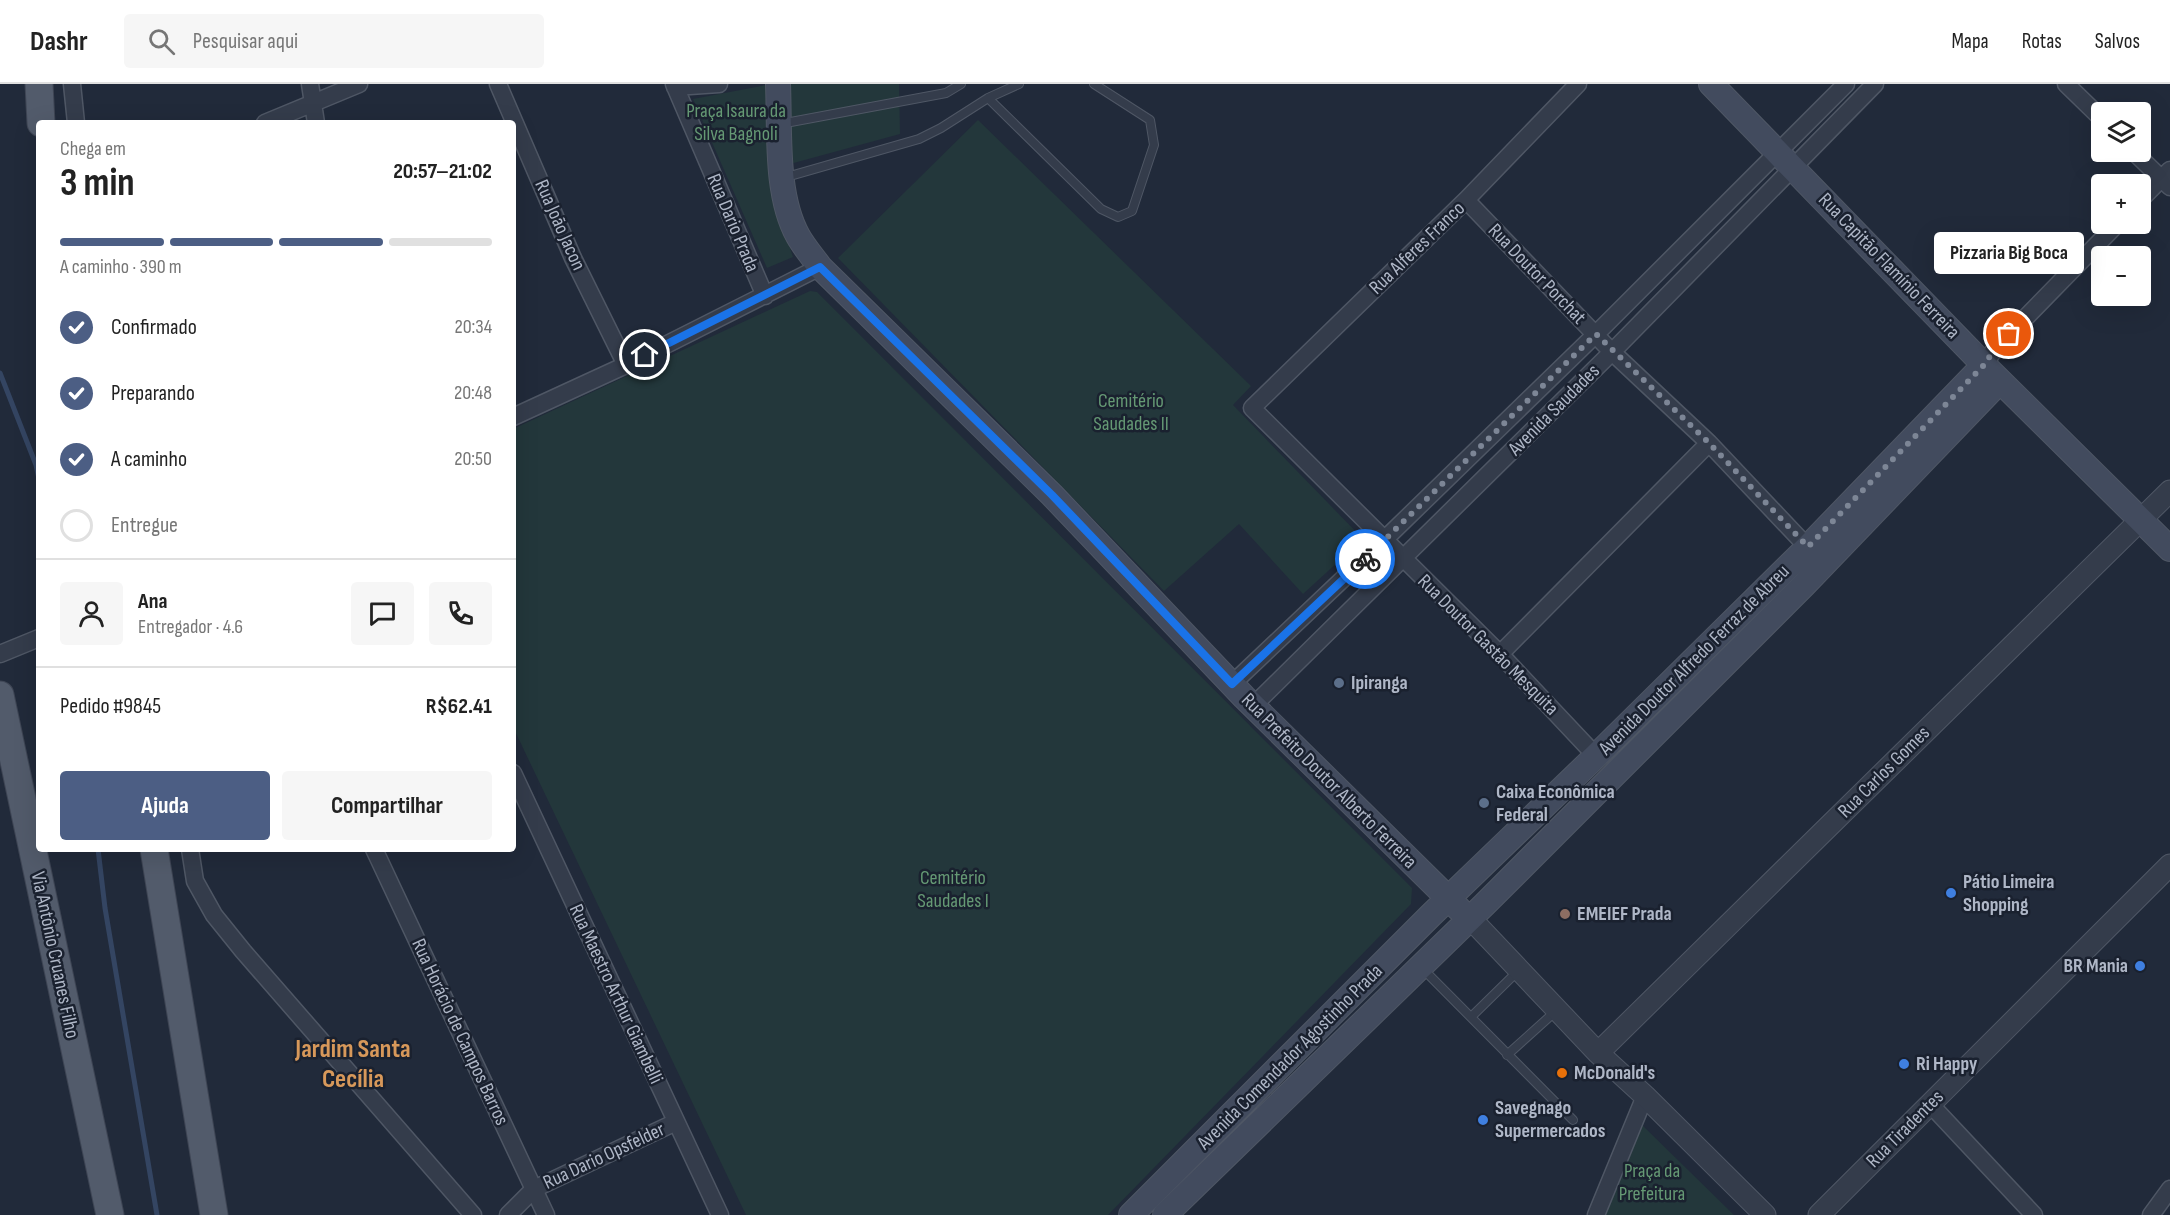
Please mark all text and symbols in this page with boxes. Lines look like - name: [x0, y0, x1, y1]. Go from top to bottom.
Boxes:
- search box: [124, 14, 544, 68]
- text: Dashr: [30, 25, 88, 58]
- icon: search: [145, 25, 178, 58]
- text: Pesquisar aqui: [193, 28, 298, 55]
- text: Mapa: [1951, 29, 1989, 54]
- text: Rotas: [2022, 29, 2062, 54]
- text: Salvos: [2095, 29, 2140, 54]
- park label: Praça Isaura da Silva Bagnoli: [686, 99, 786, 146]
- map controls: [2091, 102, 2151, 306]
- button: layers: [2091, 102, 2151, 162]
- text: Chega em: [60, 137, 126, 161]
- text: 20:57–21:02: [393, 158, 492, 185]
- text: 3 min: [60, 160, 135, 207]
- street label: Rua Dario Prada: [702, 170, 764, 276]
- button: +: [2091, 174, 2151, 234]
- street label: Rua João Jacon: [529, 176, 591, 274]
- street label: Rua Capitão Flamínio Ferreira: [1813, 188, 1965, 344]
- street label: Rua Alferes Franco: [1364, 196, 1470, 300]
- street label: Rua Doutor Porchat: [1483, 219, 1591, 329]
- callout: Pizzaria Big Boca: [1934, 232, 2084, 274]
- text: Pizzaria Big Boca: [1950, 241, 2068, 265]
- button: −: [2091, 246, 2151, 306]
- text: A caminho · 390 m: [60, 255, 182, 279]
- pin: [1983, 308, 2034, 359]
- icon: check: [60, 311, 93, 344]
- text: Confirmado: [111, 314, 197, 341]
- text: 20:34: [455, 315, 492, 339]
- icon: bag: [1992, 317, 2025, 350]
- pin: [619, 329, 670, 380]
- icon: home: [628, 338, 661, 371]
- street label: Avenida Saudades: [1502, 359, 1605, 462]
- icon: check: [60, 377, 93, 410]
- text: Preparando: [111, 380, 195, 407]
- text: 20:48: [454, 381, 492, 405]
- park label: Cemitério Saudades II: [1093, 389, 1169, 436]
- icon: check: [60, 443, 93, 476]
- text: A caminho: [111, 446, 187, 473]
- text: 20:50: [454, 447, 492, 471]
- text: Entregue: [111, 512, 178, 539]
- courier: [1335, 529, 1395, 589]
- icon: bike: [1349, 543, 1382, 576]
- street label: Avenida Doutor Alfredo Ferraz de Abreu: [1593, 560, 1794, 761]
- street label: Rua Doutor Gastão Mesquita: [1413, 570, 1563, 720]
- button: person: [60, 582, 123, 645]
- button: chat: [351, 582, 414, 645]
- button: phone: [429, 582, 492, 645]
- text: Ana: [138, 588, 168, 615]
- text: Entregador · 4.6: [138, 615, 243, 639]
- place label: Ipiranga: [1351, 671, 1408, 695]
- marker: Ipiranga: [1332, 676, 1346, 690]
- street label: Rua Prefeito Doutor Alberto Ferreira: [1236, 688, 1422, 874]
- text: Pedido #9845: [60, 693, 161, 720]
- text: R$62.41: [426, 693, 492, 720]
- street label: Rua Carlos Gomes: [1833, 721, 1935, 823]
- button: Ajuda: [60, 771, 270, 840]
- button: Compartilhar: [282, 771, 492, 840]
- place label: Caixa Econômica Federal: [1496, 780, 1615, 827]
- marker: Caixa Econômica Federal: [1477, 796, 1491, 810]
- park label: Cemitério Saudades I: [917, 866, 989, 913]
- street label: Via Antônio Cruanes Filho: [26, 869, 84, 1041]
- place label: Pátio Limeira Shopping: [1963, 870, 2054, 917]
- marker: Pátio Limeira Shopping: [1944, 886, 1958, 900]
- street label: Rua Maestro Arthur Giambelli: [564, 900, 668, 1088]
- place label: EMEIEF Prada: [1577, 902, 1672, 926]
- marker: EMEIEF Prada: [1558, 907, 1572, 921]
- street label: Rua Horácio de Campos Barros: [406, 935, 514, 1129]
- place label: BR Mania: [2064, 954, 2128, 978]
- street label: Avenida Comendador Agostinho Prada: [1192, 959, 1388, 1155]
- marker: BR Mania: [2133, 959, 2147, 973]
- district label: Jardim Santa Cecília: [294, 1034, 411, 1095]
- place label: Ri Happy: [1916, 1052, 1978, 1076]
- marker: Ri Happy: [1897, 1057, 1911, 1071]
- place label: McDonald's: [1574, 1061, 1656, 1085]
- marker: McDonald's: [1555, 1066, 1569, 1080]
- street label: Rua Tiradentes: [1861, 1085, 1949, 1173]
- place label: Savegnago Supermercados: [1495, 1096, 1606, 1143]
- marker: Savegnago Supermercados: [1476, 1113, 1490, 1127]
- street label: Rua Dario Opsfelder: [539, 1117, 669, 1195]
- park label: Praça da Prefeitura: [1619, 1159, 1685, 1206]

